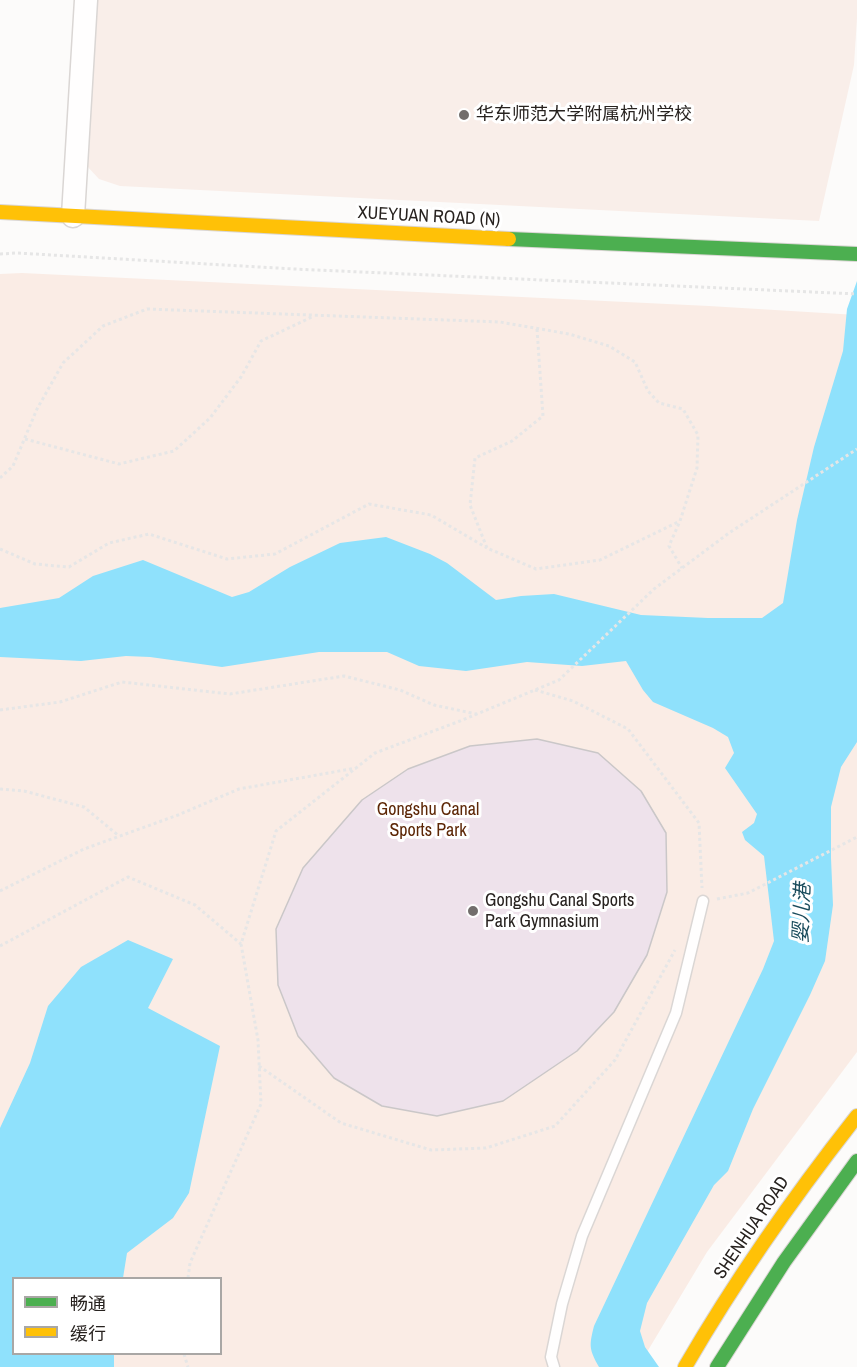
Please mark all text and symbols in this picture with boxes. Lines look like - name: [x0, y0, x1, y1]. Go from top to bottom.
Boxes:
- place label: 华东师范大学附属杭州学校: [476, 104, 692, 126]
- marker: 华东师范大学附属杭州学校: [457, 108, 471, 122]
- street label: XUEYUAN ROAD (N): [357, 202, 501, 232]
- park label: Gongshu Canal Sports Park: [377, 799, 479, 842]
- water label: 婴儿港: [790, 883, 816, 943]
- place label: Gongshu Canal Sports Park Gymnasium: [485, 890, 634, 932]
- marker: Gongshu Canal Sports Park Gymnasium: [466, 904, 480, 918]
- street label: SHENHUA ROAD: [710, 1173, 794, 1283]
- legend: [12, 1277, 222, 1355]
- text: 畅通: [70, 1291, 106, 1316]
- text: 缓行: [70, 1321, 106, 1346]

